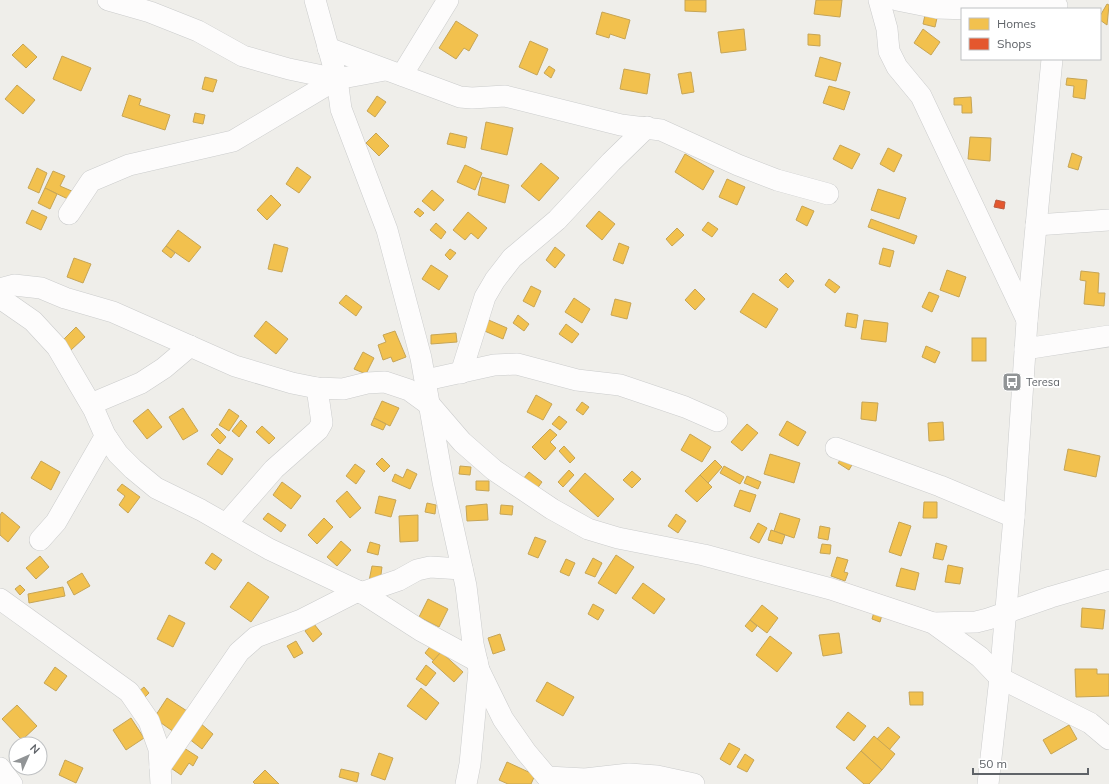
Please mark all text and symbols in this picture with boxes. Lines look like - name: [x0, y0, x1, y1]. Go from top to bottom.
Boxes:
- legend: [961, 8, 1101, 60]
- text: Homes: [997, 16, 1036, 31]
- text: Shops: [997, 36, 1032, 51]
- bus stop icon: Teresa: [1001, 371, 1023, 393]
- place label: Teresa: [1026, 375, 1060, 389]
- north arrow: [8, 736, 48, 776]
- text: N: [27, 741, 43, 757]
- scale bar: [973, 750, 1088, 776]
- text: 50 m: [979, 756, 1007, 771]

